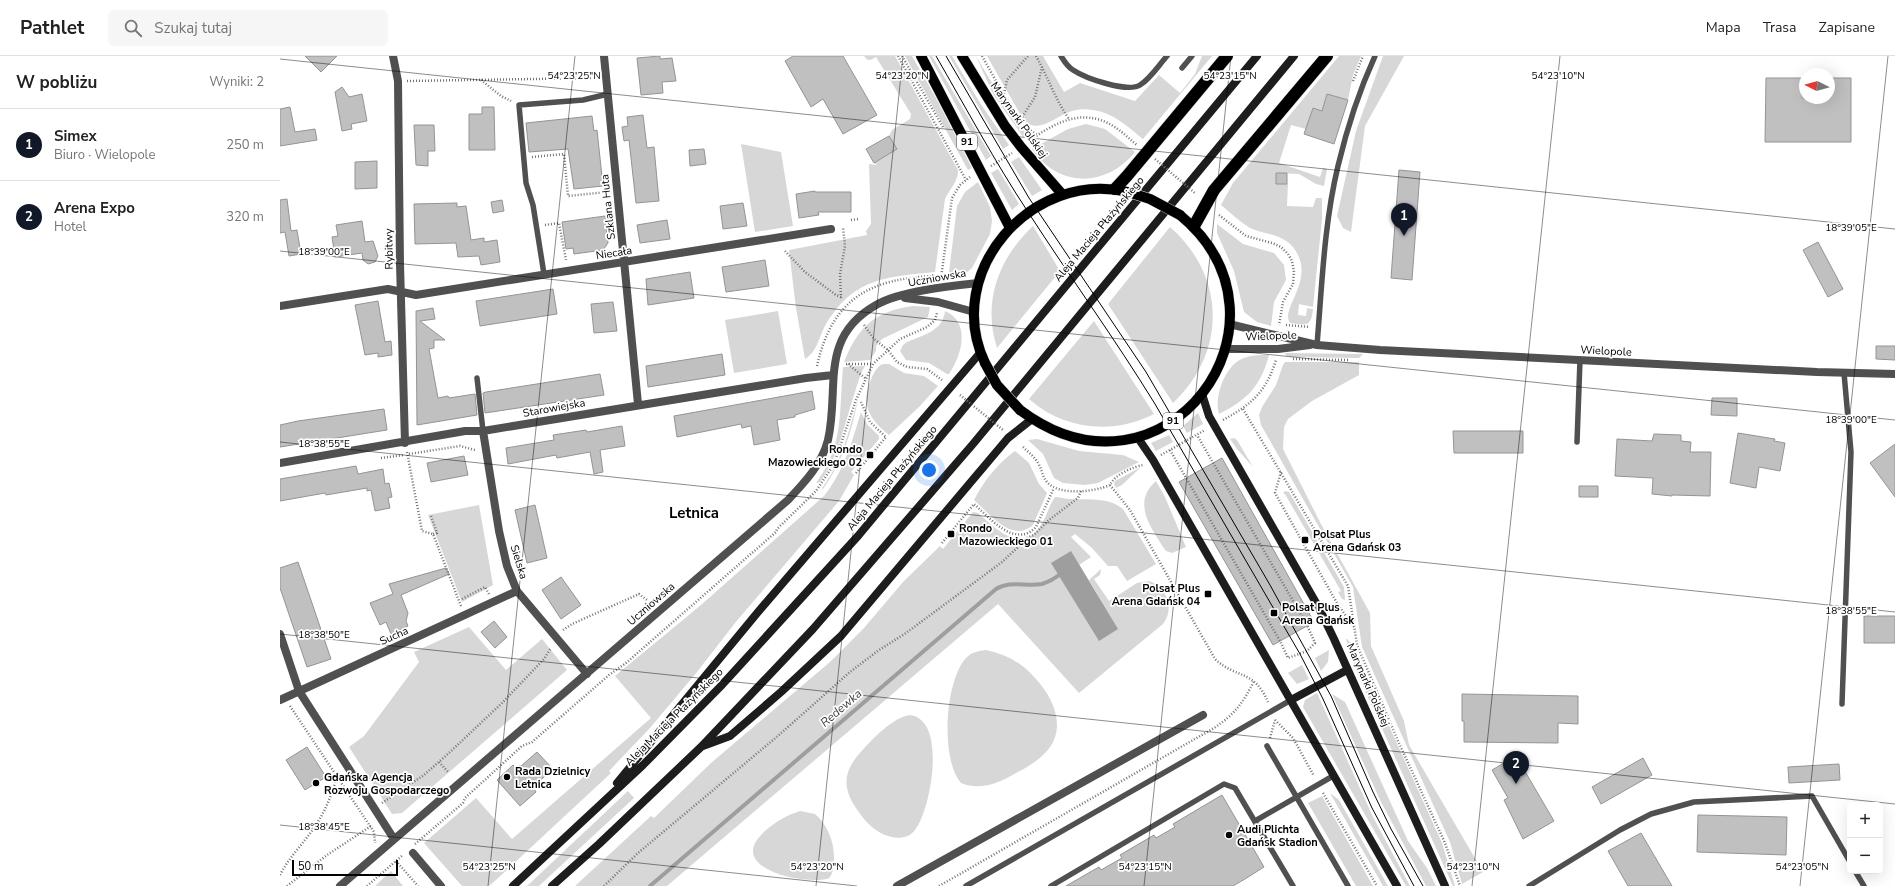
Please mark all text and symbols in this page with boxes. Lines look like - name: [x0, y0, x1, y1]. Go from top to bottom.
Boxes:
- search box: [108, 10, 388, 46]
- text: Pathlet: [20, 15, 84, 41]
- icon: search: [122, 17, 144, 39]
- text: Szukaj tutaj: [154, 18, 232, 38]
- text: Mapa: [1706, 18, 1741, 37]
- text: Trasa: [1763, 18, 1797, 37]
- text: Zapisane: [1819, 18, 1875, 37]
- north arrow: [1799, 68, 1835, 104]
- text: 54°23'25"N: [547, 69, 601, 83]
- text: 54°23'20"N: [875, 69, 929, 83]
- text: 54°23'15"N: [1203, 69, 1257, 83]
- text: 54°23'10"N: [1531, 69, 1585, 83]
- text: W pobliżu: [16, 71, 97, 94]
- text: Wyniki: 2: [209, 73, 264, 91]
- street label: Marynarki Polskiej: [987, 79, 1051, 161]
- text: Simex: [54, 126, 97, 146]
- road number: 91: [957, 134, 977, 150]
- text: 1: [25, 136, 33, 154]
- text: 250 m: [226, 136, 264, 154]
- text: Biuro · Wielopole: [54, 146, 155, 164]
- street label: Szklana Huta: [597, 173, 619, 240]
- street label: Aleja Macieja Płażyńskiego: [1050, 173, 1148, 285]
- text: Arena Expo: [54, 198, 135, 218]
- pin: 1: [1391, 203, 1417, 236]
- text: 2: [25, 208, 33, 226]
- text: 320 m: [226, 208, 264, 226]
- text: Hotel: [54, 218, 86, 236]
- text: 18°39'05"E: [1825, 221, 1877, 235]
- street label: Rybitwy: [381, 228, 397, 270]
- street label: Niecała: [595, 243, 633, 263]
- text: 18°39'00"E: [298, 245, 350, 259]
- street label: Uczniowska: [907, 265, 967, 290]
- street label: Wielopole: [1245, 328, 1297, 344]
- street label: Wielopole: [1580, 342, 1632, 360]
- street label: Starowiejska: [522, 395, 587, 421]
- road number: 91: [1163, 413, 1183, 429]
- text: 18°39'00"E: [1825, 413, 1877, 427]
- street label: Aleja Macieja Płażyńskiego: [843, 422, 941, 534]
- text: 18°38'55"E: [298, 437, 350, 451]
- place label: Rondo Mazowieckiego 02: [768, 442, 862, 470]
- marker: Rondo Mazowieckiego 02: [865, 450, 875, 460]
- your location: [919, 460, 939, 480]
- district label: Letnica: [669, 503, 719, 523]
- place label: Rondo Mazowieckiego 01: [959, 521, 1053, 549]
- place label: Polsat Plus Arena Gdańsk 03: [1313, 527, 1401, 555]
- marker: Rondo Mazowieckiego 01: [946, 529, 956, 539]
- marker: Polsat Plus Arena Gdańsk 03: [1300, 535, 1310, 545]
- street label: Sielska: [507, 543, 531, 581]
- street label: Uczniowska: [624, 579, 678, 629]
- place label: Polsat Plus Arena Gdańsk 04: [1112, 581, 1200, 609]
- marker: Polsat Plus Arena Gdańsk 04: [1203, 589, 1213, 599]
- place label: Polsat Plus Arena Gdańsk: [1282, 600, 1355, 628]
- text: 18°38'55"E: [1825, 604, 1877, 618]
- marker: Polsat Plus Arena Gdańsk: [1269, 608, 1279, 618]
- street label: Sucha: [377, 623, 411, 649]
- text: 18°38'50"E: [298, 628, 350, 642]
- street label: Marynarki Polskiej: [1343, 641, 1393, 729]
- street label: Aleja Macieja Płażyńskiego: [622, 665, 726, 769]
- water label: Redewka: [817, 686, 865, 730]
- pin: 2: [1503, 751, 1529, 784]
- place label: Rada Dzielnicy Letnica: [515, 764, 590, 792]
- place label: Gdańska Agencja Rozwoju Gospodarczego: [324, 770, 449, 798]
- marker: Rada Dzielnicy Letnica: [502, 772, 512, 782]
- marker: Gdańska Agencja Rozwoju Gospodarczego: [311, 778, 321, 788]
- map controls: [1847, 802, 1883, 874]
- button: +: [1847, 802, 1883, 838]
- text: 18°38'45"E: [298, 820, 350, 834]
- place label: Audi Plichta Gdańsk Stadion: [1237, 822, 1318, 850]
- marker: Audi Plichta Gdańsk Stadion: [1224, 830, 1234, 840]
- button: −: [1847, 838, 1883, 874]
- scale bar: [292, 858, 398, 877]
- text: 50 m: [298, 859, 323, 874]
- text: 54°23'25"N: [462, 860, 516, 874]
- text: 54°23'20"N: [790, 860, 844, 874]
- text: 54°23'15"N: [1118, 860, 1172, 874]
- text: 54°23'10"N: [1446, 860, 1500, 874]
- text: 54°23'05"N: [1775, 860, 1829, 874]

